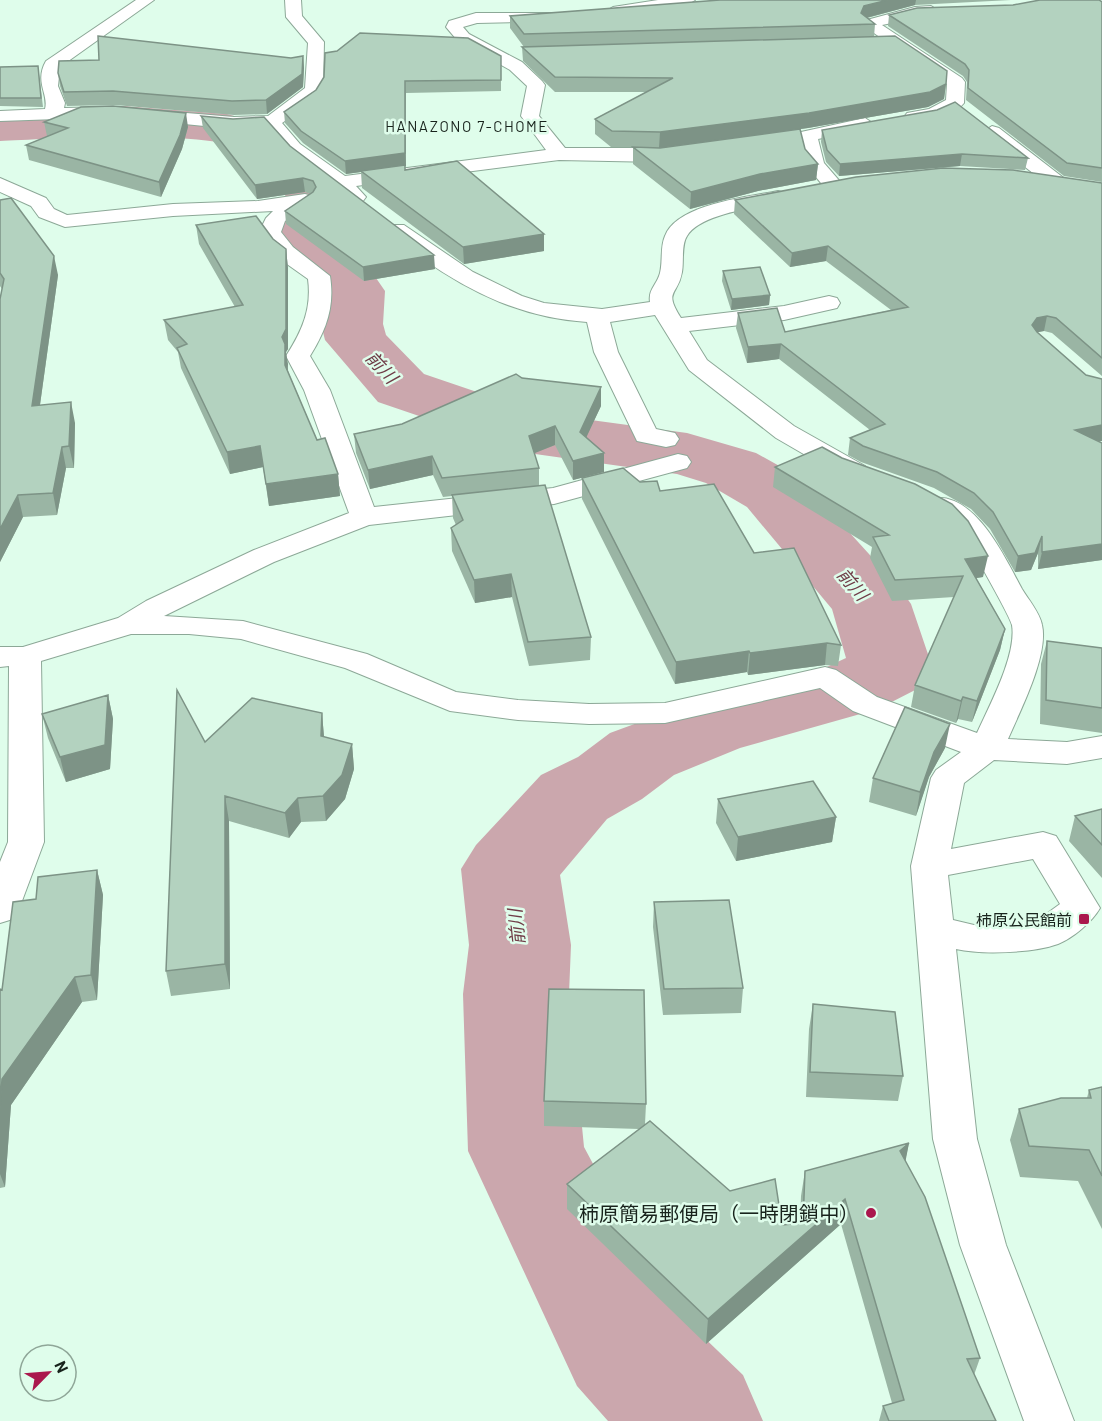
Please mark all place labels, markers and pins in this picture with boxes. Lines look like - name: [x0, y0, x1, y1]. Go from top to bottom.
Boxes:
- place label: 柿原公民館前: [976, 910, 1072, 929]
- marker: 柿原公民館前: [1077, 912, 1091, 926]
- place label: 柿原簡易郵便局（一時閉鎖中）: [579, 1201, 859, 1225]
- marker: 柿原簡易郵便局（一時閉鎖中）: [864, 1206, 878, 1220]

